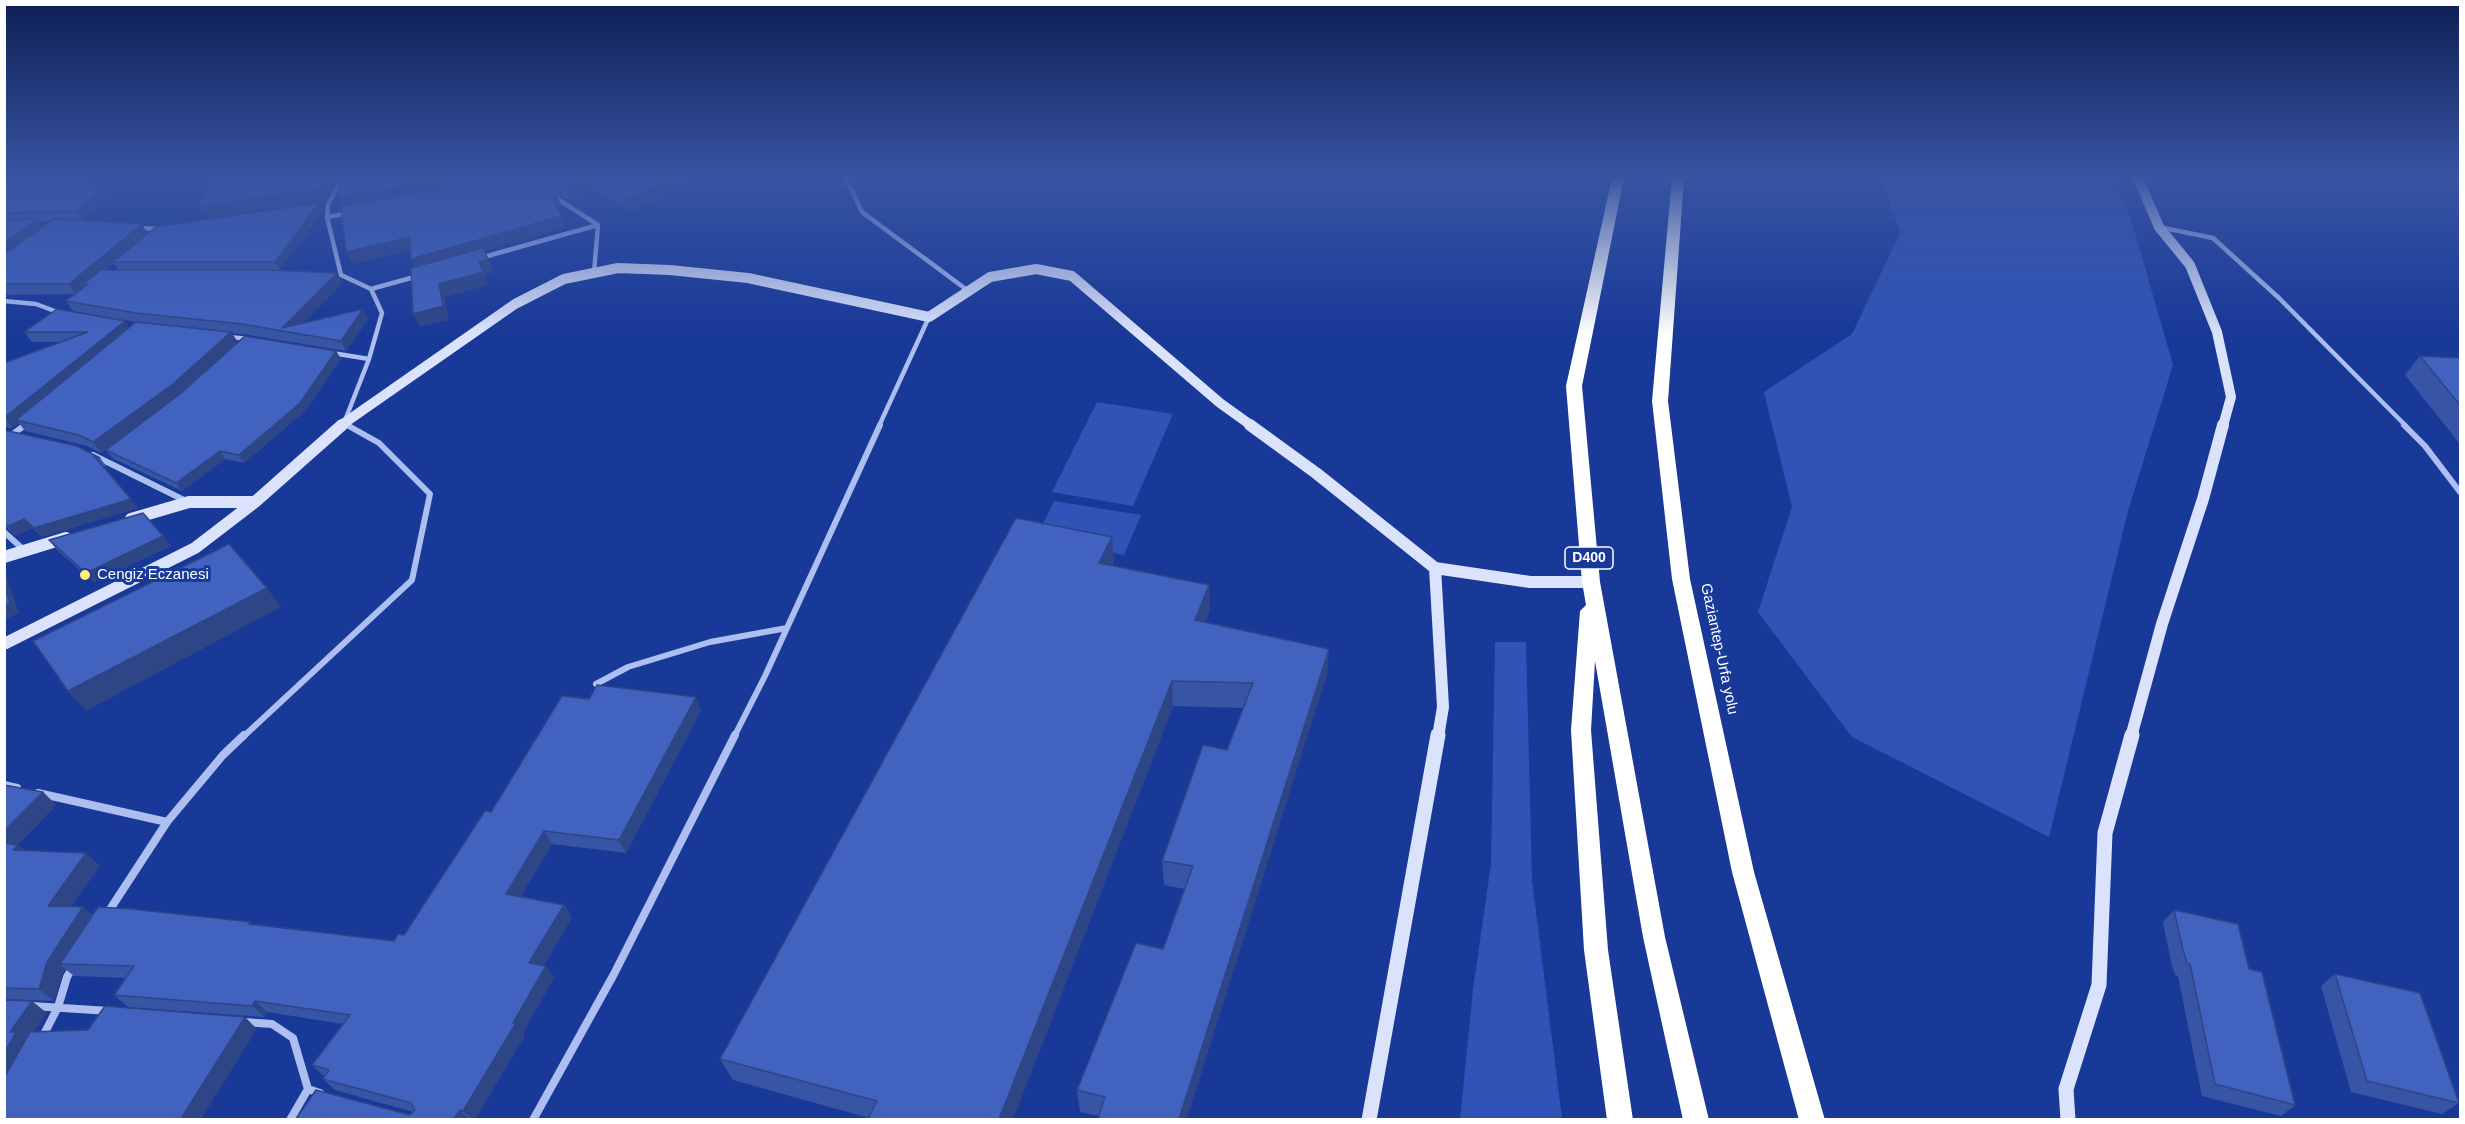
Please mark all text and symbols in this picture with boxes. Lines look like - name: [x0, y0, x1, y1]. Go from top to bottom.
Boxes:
- road number: D400: [1565, 547, 1613, 569]
- place label: Cengiz Eczanesi: [97, 566, 209, 584]
- marker: Cengiz Eczanesi: [78, 568, 92, 582]
- street label: Gaziantep-Urfa yolu: [1696, 582, 1742, 716]

